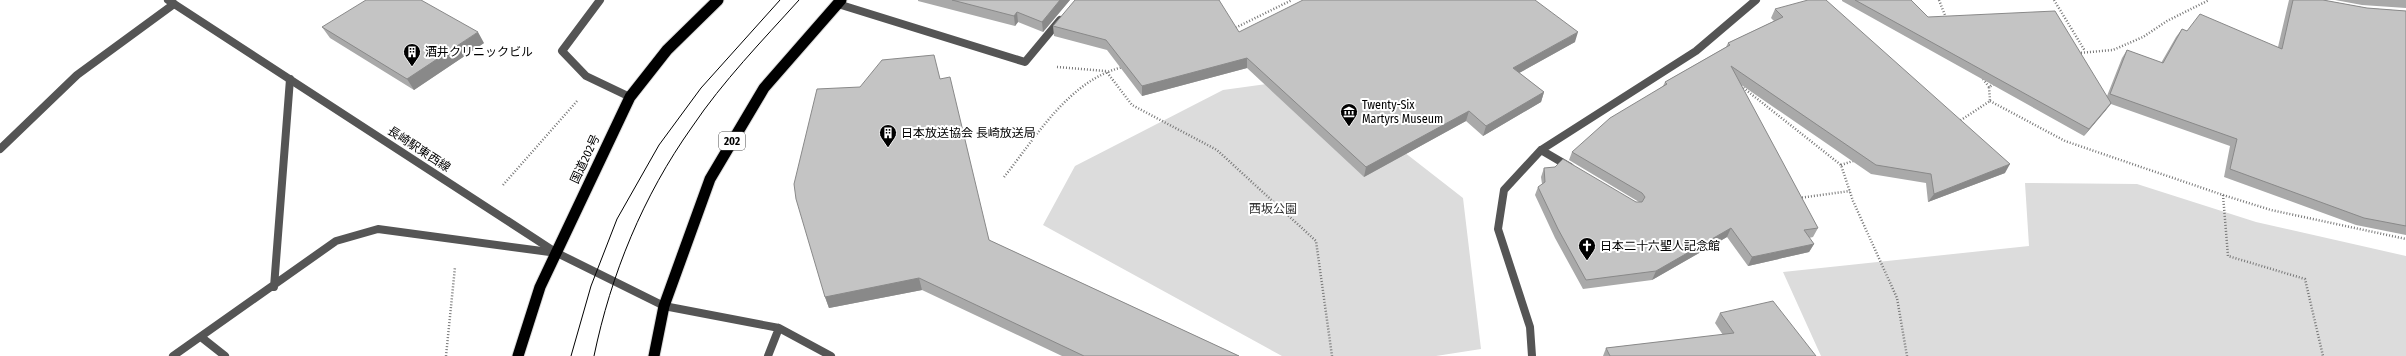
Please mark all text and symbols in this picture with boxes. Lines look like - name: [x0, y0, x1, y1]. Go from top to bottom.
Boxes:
- building icon: 酒井クリニックビル: [402, 42, 422, 67]
- place label: 酒井クリニックビル: [425, 45, 533, 59]
- place label: Twenty-Six Martyrs Museum: [1362, 98, 1443, 126]
- museum icon: Twenty-Six Martyrs Museum: [1339, 102, 1359, 127]
- building icon: 日本放送協会 長崎放送局: [878, 123, 898, 148]
- street label: 長崎駅東西線: [385, 124, 453, 174]
- place label: 日本放送協会 長崎放送局: [901, 126, 1036, 140]
- street label: 国道202号: [568, 132, 602, 186]
- road number: 202: [719, 132, 745, 150]
- park label: 西坂公園: [1249, 202, 1297, 216]
- church icon: 日本二十六聖人記念館: [1577, 236, 1597, 261]
- place label: 日本二十六聖人記念館: [1600, 239, 1720, 253]

